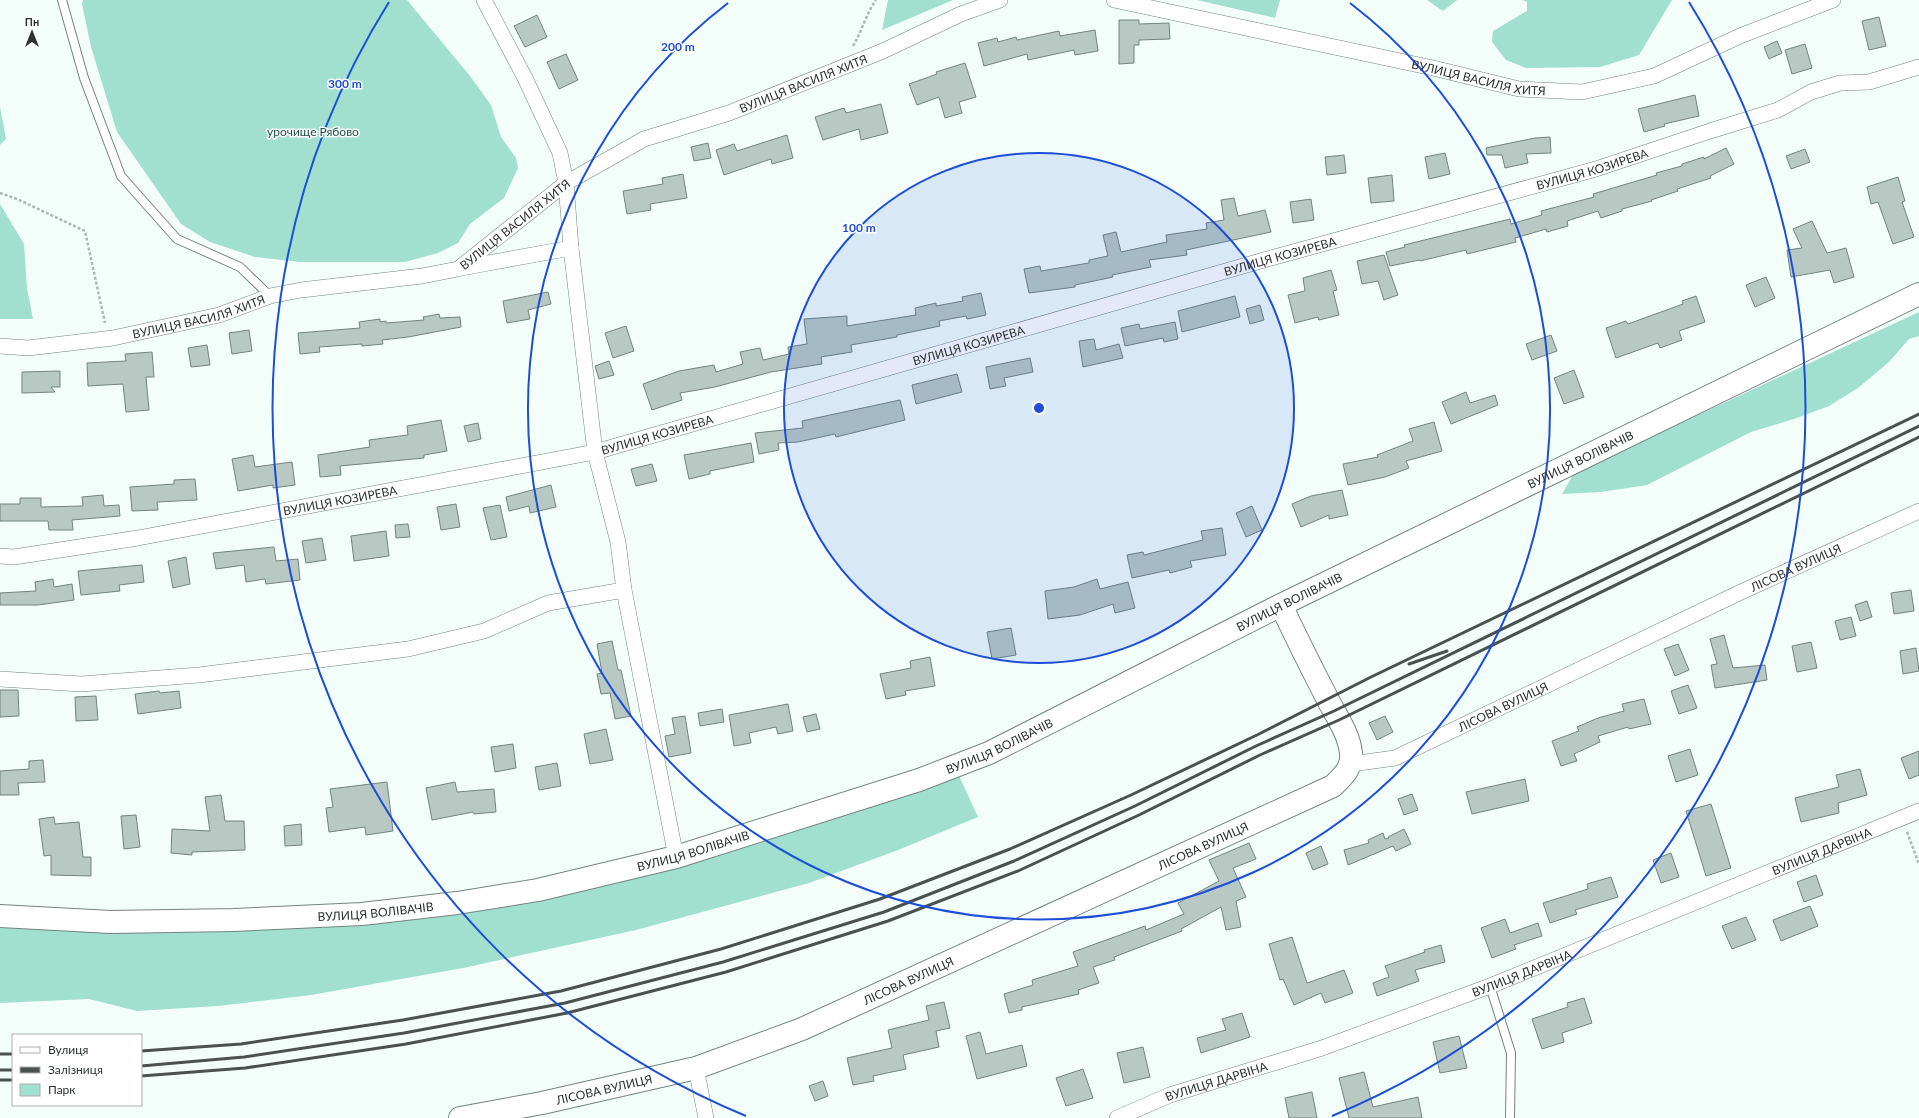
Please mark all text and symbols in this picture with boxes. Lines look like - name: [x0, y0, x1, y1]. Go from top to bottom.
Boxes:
- north arrow: [12, 12, 52, 52]
- text: Пн: [25, 15, 39, 28]
- text: 200 m: [661, 39, 695, 54]
- street label: ВУЛИЦЯ ВАСИЛЯ ХИТЯ: [737, 51, 869, 116]
- street label: ВУЛИЦЯ ВАСИЛЯ ХИТЯ: [1410, 56, 1546, 98]
- text: 300 m: [328, 76, 362, 91]
- park label: урочище Рябово: [267, 124, 359, 139]
- street label: ВУЛИЦЯ КОЗИРЕВА: [1535, 144, 1651, 193]
- street label: ВУЛИЦЯ ВАСИЛЯ ХИТЯ: [456, 175, 573, 272]
- text: 100 m: [842, 220, 876, 235]
- street label: ВУЛИЦЯ КОЗИРЕВА: [1222, 233, 1339, 279]
- street label: ВУЛИЦЯ ВАСИЛЯ ХИТЯ: [131, 291, 267, 341]
- street label: ВУЛИЦЯ КОЗИРЕВА: [911, 321, 1027, 368]
- centre of rings: [1032, 401, 1046, 415]
- street label: ВУЛИЦЯ КОЗИРЕВА: [599, 411, 716, 457]
- street label: ВУЛИЦЯ ВОЛІВАЧІВ: [1525, 427, 1636, 491]
- street label: ВУЛИЦЯ КОЗИРЕВА: [282, 482, 399, 518]
- street label: ЛІСОВА ВУЛИЦЯ: [1747, 540, 1843, 595]
- street label: ВУЛИЦЯ ВОЛІВАЧІВ: [1234, 569, 1345, 634]
- street label: ЛІСОВА ВУЛИЦЯ: [1454, 678, 1550, 735]
- street label: ВУЛИЦЯ ВОЛІВАЧІВ: [943, 714, 1055, 777]
- street label: ЛІСОВА ВУЛИЦЯ: [1154, 818, 1250, 873]
- street label: ВУЛИЦЯ ДАРВІНА: [1770, 823, 1874, 878]
- street label: ВУЛИЦЯ ВОЛІВАЧІВ: [635, 827, 751, 874]
- street label: ВУЛИЦЯ ВОЛІВАЧІВ: [317, 898, 434, 924]
- street label: ВУЛИЦЯ ДАРВІНА: [1470, 946, 1574, 1000]
- street label: ЛІСОВА ВУЛИЦЯ: [860, 953, 956, 1008]
- legend: [12, 1034, 142, 1106]
- text: Вулиця: [48, 1042, 88, 1057]
- street label: ВУЛИЦЯ ДАРВІНА: [1163, 1058, 1270, 1104]
- text: Залізниця: [48, 1062, 103, 1077]
- street label: ЛІСОВА ВУЛИЦЯ: [554, 1071, 654, 1107]
- text: Парк: [48, 1082, 76, 1097]

